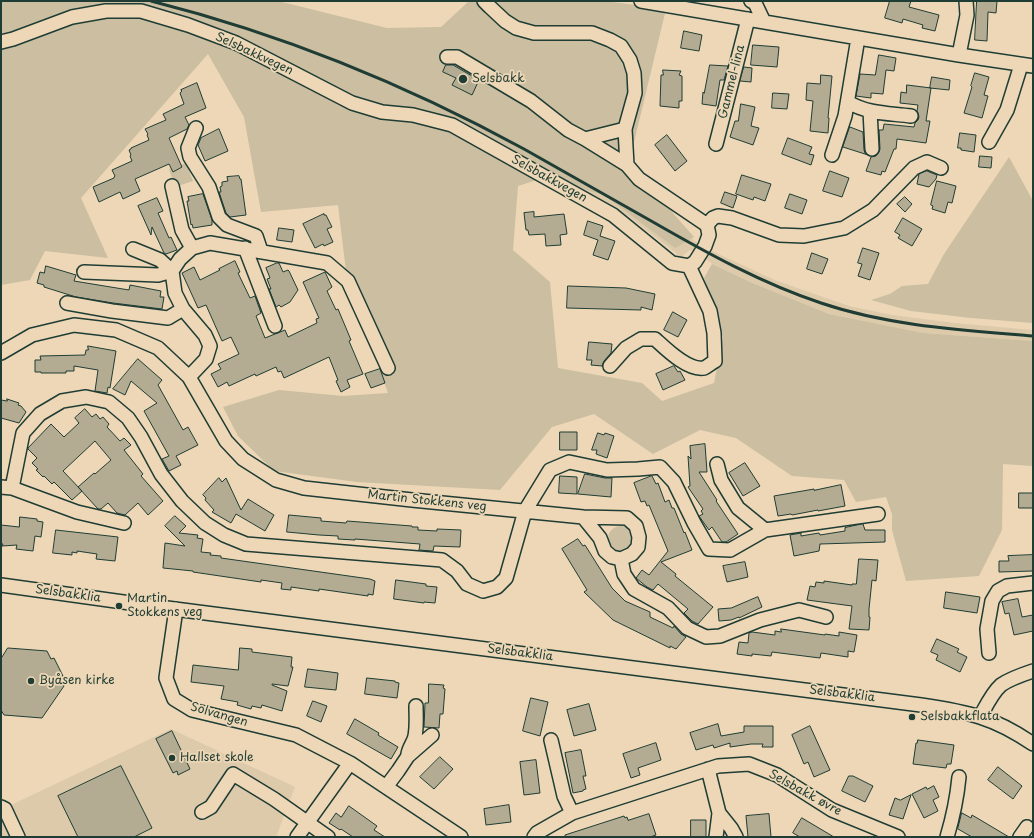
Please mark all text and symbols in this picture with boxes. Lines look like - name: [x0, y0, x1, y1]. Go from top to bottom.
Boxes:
- street label: Selsbakkvegen: [213, 30, 295, 78]
- street label: Gammel-lina: [716, 44, 748, 120]
- place label: Selsbakk: [472, 72, 525, 86]
- marker: Selsbakk: [457, 73, 469, 85]
- street label: Selsbakkvegen: [509, 152, 589, 206]
- street label: Martin Stokkens veg: [367, 488, 487, 514]
- street label: Selsbakklia: [34, 582, 102, 606]
- place label: Martin Stokkens veg: [127, 592, 202, 620]
- marker: Martin Stokkens veg: [114, 601, 124, 611]
- street label: Selsbakklia: [486, 642, 554, 664]
- place label: Byåsen kirke: [39, 674, 115, 688]
- marker: Byåsen kirke: [26, 676, 36, 686]
- street label: Selsbakklia: [808, 683, 876, 705]
- street label: Solvangen: [189, 700, 249, 730]
- place label: Selsbakkflata: [920, 710, 999, 724]
- marker: Selsbakkflata: [907, 712, 917, 722]
- place label: Hallset skole: [180, 751, 254, 765]
- marker: Hallset skole: [167, 753, 177, 763]
- street label: Selsbakk øvre: [766, 767, 844, 819]

